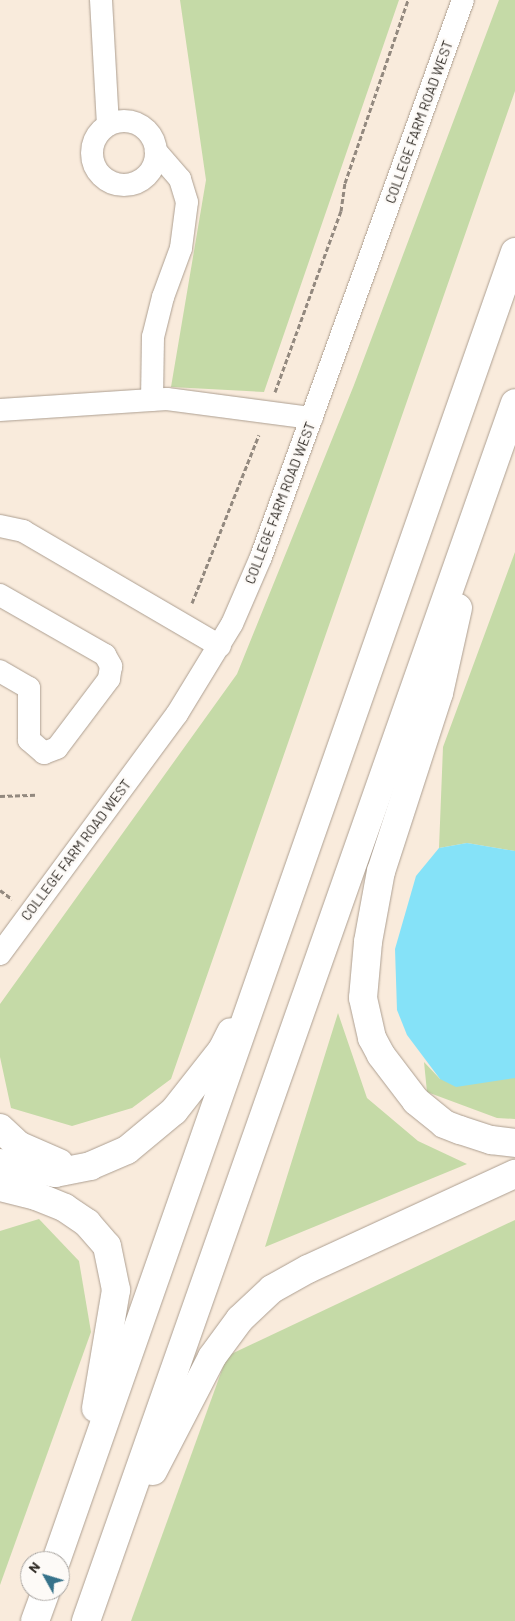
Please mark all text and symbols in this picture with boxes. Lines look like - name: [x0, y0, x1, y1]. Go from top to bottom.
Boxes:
- street label: COLLEGE FARM ROAD WEST: [382, 38, 456, 206]
- street label: COLLEGE FARM ROAD WEST: [241, 420, 319, 586]
- street label: COLLEGE FARM ROAD WEST: [17, 776, 135, 924]
- north arrow: [20, 1551, 70, 1601]
- text: N: [24, 1558, 43, 1576]

